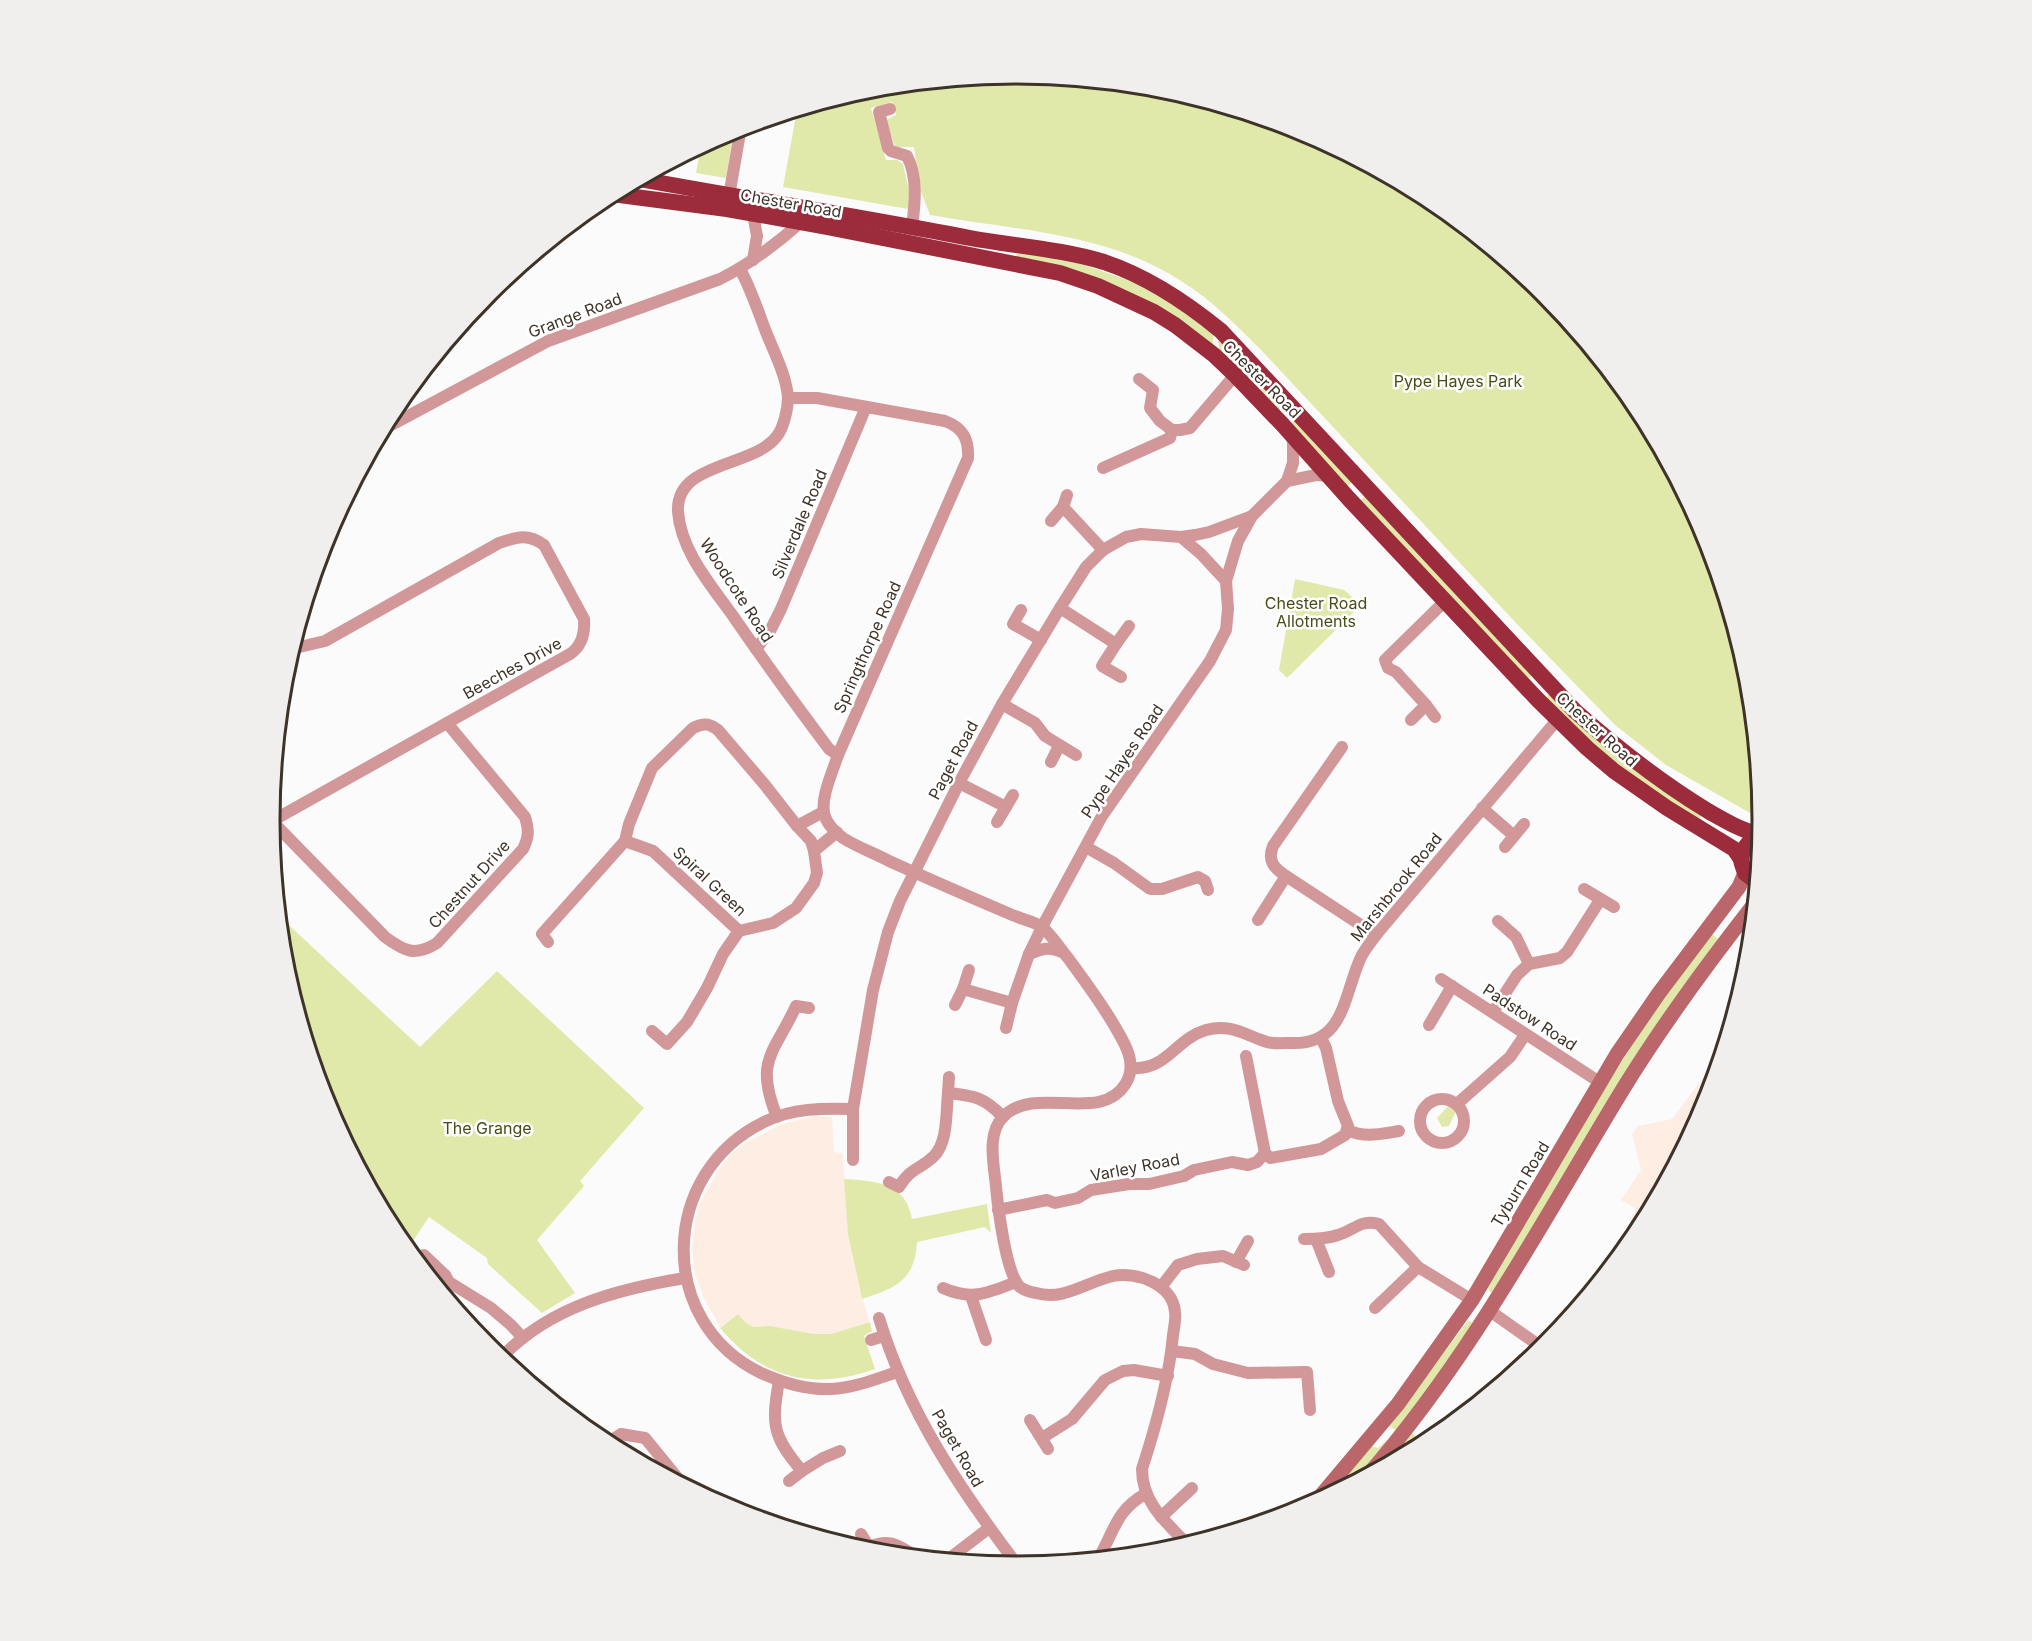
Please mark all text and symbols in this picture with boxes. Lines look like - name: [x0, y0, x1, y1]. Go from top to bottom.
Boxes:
- street label: Chester Road: [739, 184, 843, 222]
- street label: Grange Road: [525, 288, 625, 342]
- street label: Chester Road: [1219, 336, 1305, 422]
- park label: Pype Hayes Park: [1394, 371, 1523, 391]
- street label: Silverdale Road: [767, 466, 831, 582]
- street label: Woodcote Road: [696, 534, 778, 646]
- street label: Springthorpe Road: [829, 578, 905, 716]
- park label: Chester Road Allotments: [1265, 593, 1367, 631]
- street label: Beeches Drive: [459, 633, 565, 703]
- street label: Chester Road: [1552, 687, 1642, 771]
- street label: Pype Hayes Road: [1077, 700, 1167, 822]
- street label: Paget Road: [924, 717, 982, 803]
- street label: Marshbrook Road: [1346, 829, 1446, 945]
- street label: Chestnut Drive: [424, 836, 514, 932]
- street label: Spiral Green: [669, 842, 751, 920]
- street label: Padstow Road: [1479, 979, 1581, 1055]
- park label: The Grange: [442, 1118, 532, 1138]
- street label: Tyburn Road: [1487, 1137, 1553, 1231]
- street label: Varley Road: [1089, 1149, 1181, 1185]
- street label: Paget Road: [928, 1405, 988, 1491]

